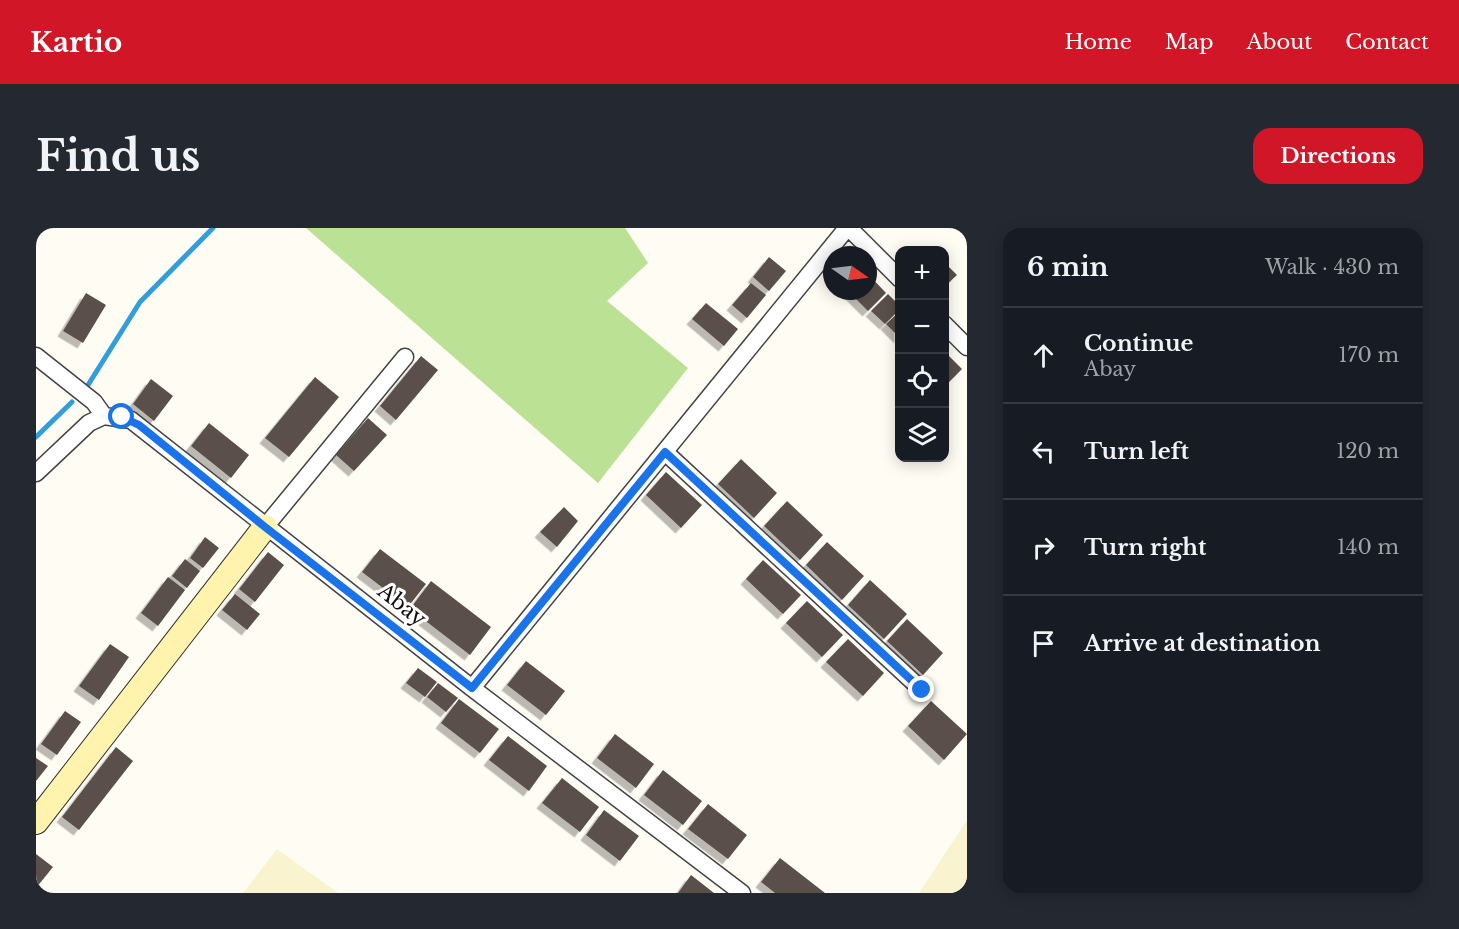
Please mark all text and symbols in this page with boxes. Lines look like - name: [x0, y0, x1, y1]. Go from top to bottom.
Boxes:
- text: Kartio: [30, 25, 122, 60]
- text: Home: [1065, 29, 1132, 55]
- text: Map: [1165, 29, 1213, 55]
- text: About: [1246, 29, 1312, 55]
- text: Contact: [1345, 29, 1429, 55]
- button: Directions: [1253, 128, 1423, 184]
- text: Find us: [36, 130, 200, 182]
- north arrow: [823, 246, 877, 300]
- map controls: [895, 246, 949, 462]
- button: +: [895, 246, 949, 300]
- text: 6 min: [1027, 251, 1108, 283]
- text: Walk · 430 m: [1265, 255, 1399, 279]
- button: −: [895, 300, 949, 354]
- text: Continue: [1084, 330, 1193, 357]
- icon: ahead: [1027, 339, 1060, 372]
- text: 170 m: [1339, 343, 1399, 367]
- button: locate: [895, 354, 949, 408]
- text: Abay: [1084, 357, 1136, 381]
- route start: [108, 403, 134, 429]
- button: layers: [895, 408, 949, 462]
- icon: left: [1027, 435, 1060, 468]
- text: Turn left: [1084, 438, 1189, 465]
- text: 120 m: [1336, 439, 1399, 463]
- icon: right: [1027, 531, 1060, 564]
- text: Turn right: [1084, 534, 1206, 561]
- text: 140 m: [1337, 535, 1399, 559]
- street label: Abay: [372, 577, 432, 632]
- icon: arrive: [1027, 627, 1060, 660]
- text: Arrive at destination: [1084, 630, 1321, 657]
- route end: [908, 676, 934, 702]

